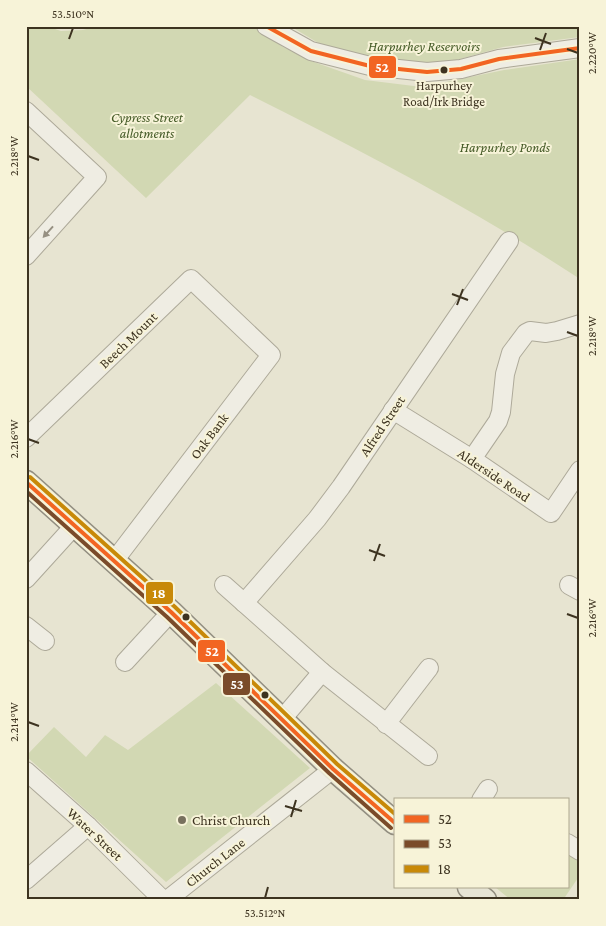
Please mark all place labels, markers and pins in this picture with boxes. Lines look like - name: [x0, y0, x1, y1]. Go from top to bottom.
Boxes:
- marker: Harpurhey Road/Irk Bridge: [439, 65, 449, 75]
- place label: Harpurhey Road/Irk Bridge: [403, 78, 485, 109]
- unlabelled marker: [181, 612, 191, 622]
- unlabelled marker: [260, 690, 270, 700]
- place label: Christ Church: [192, 812, 271, 828]
- marker: Christ Church: [176, 814, 188, 826]

